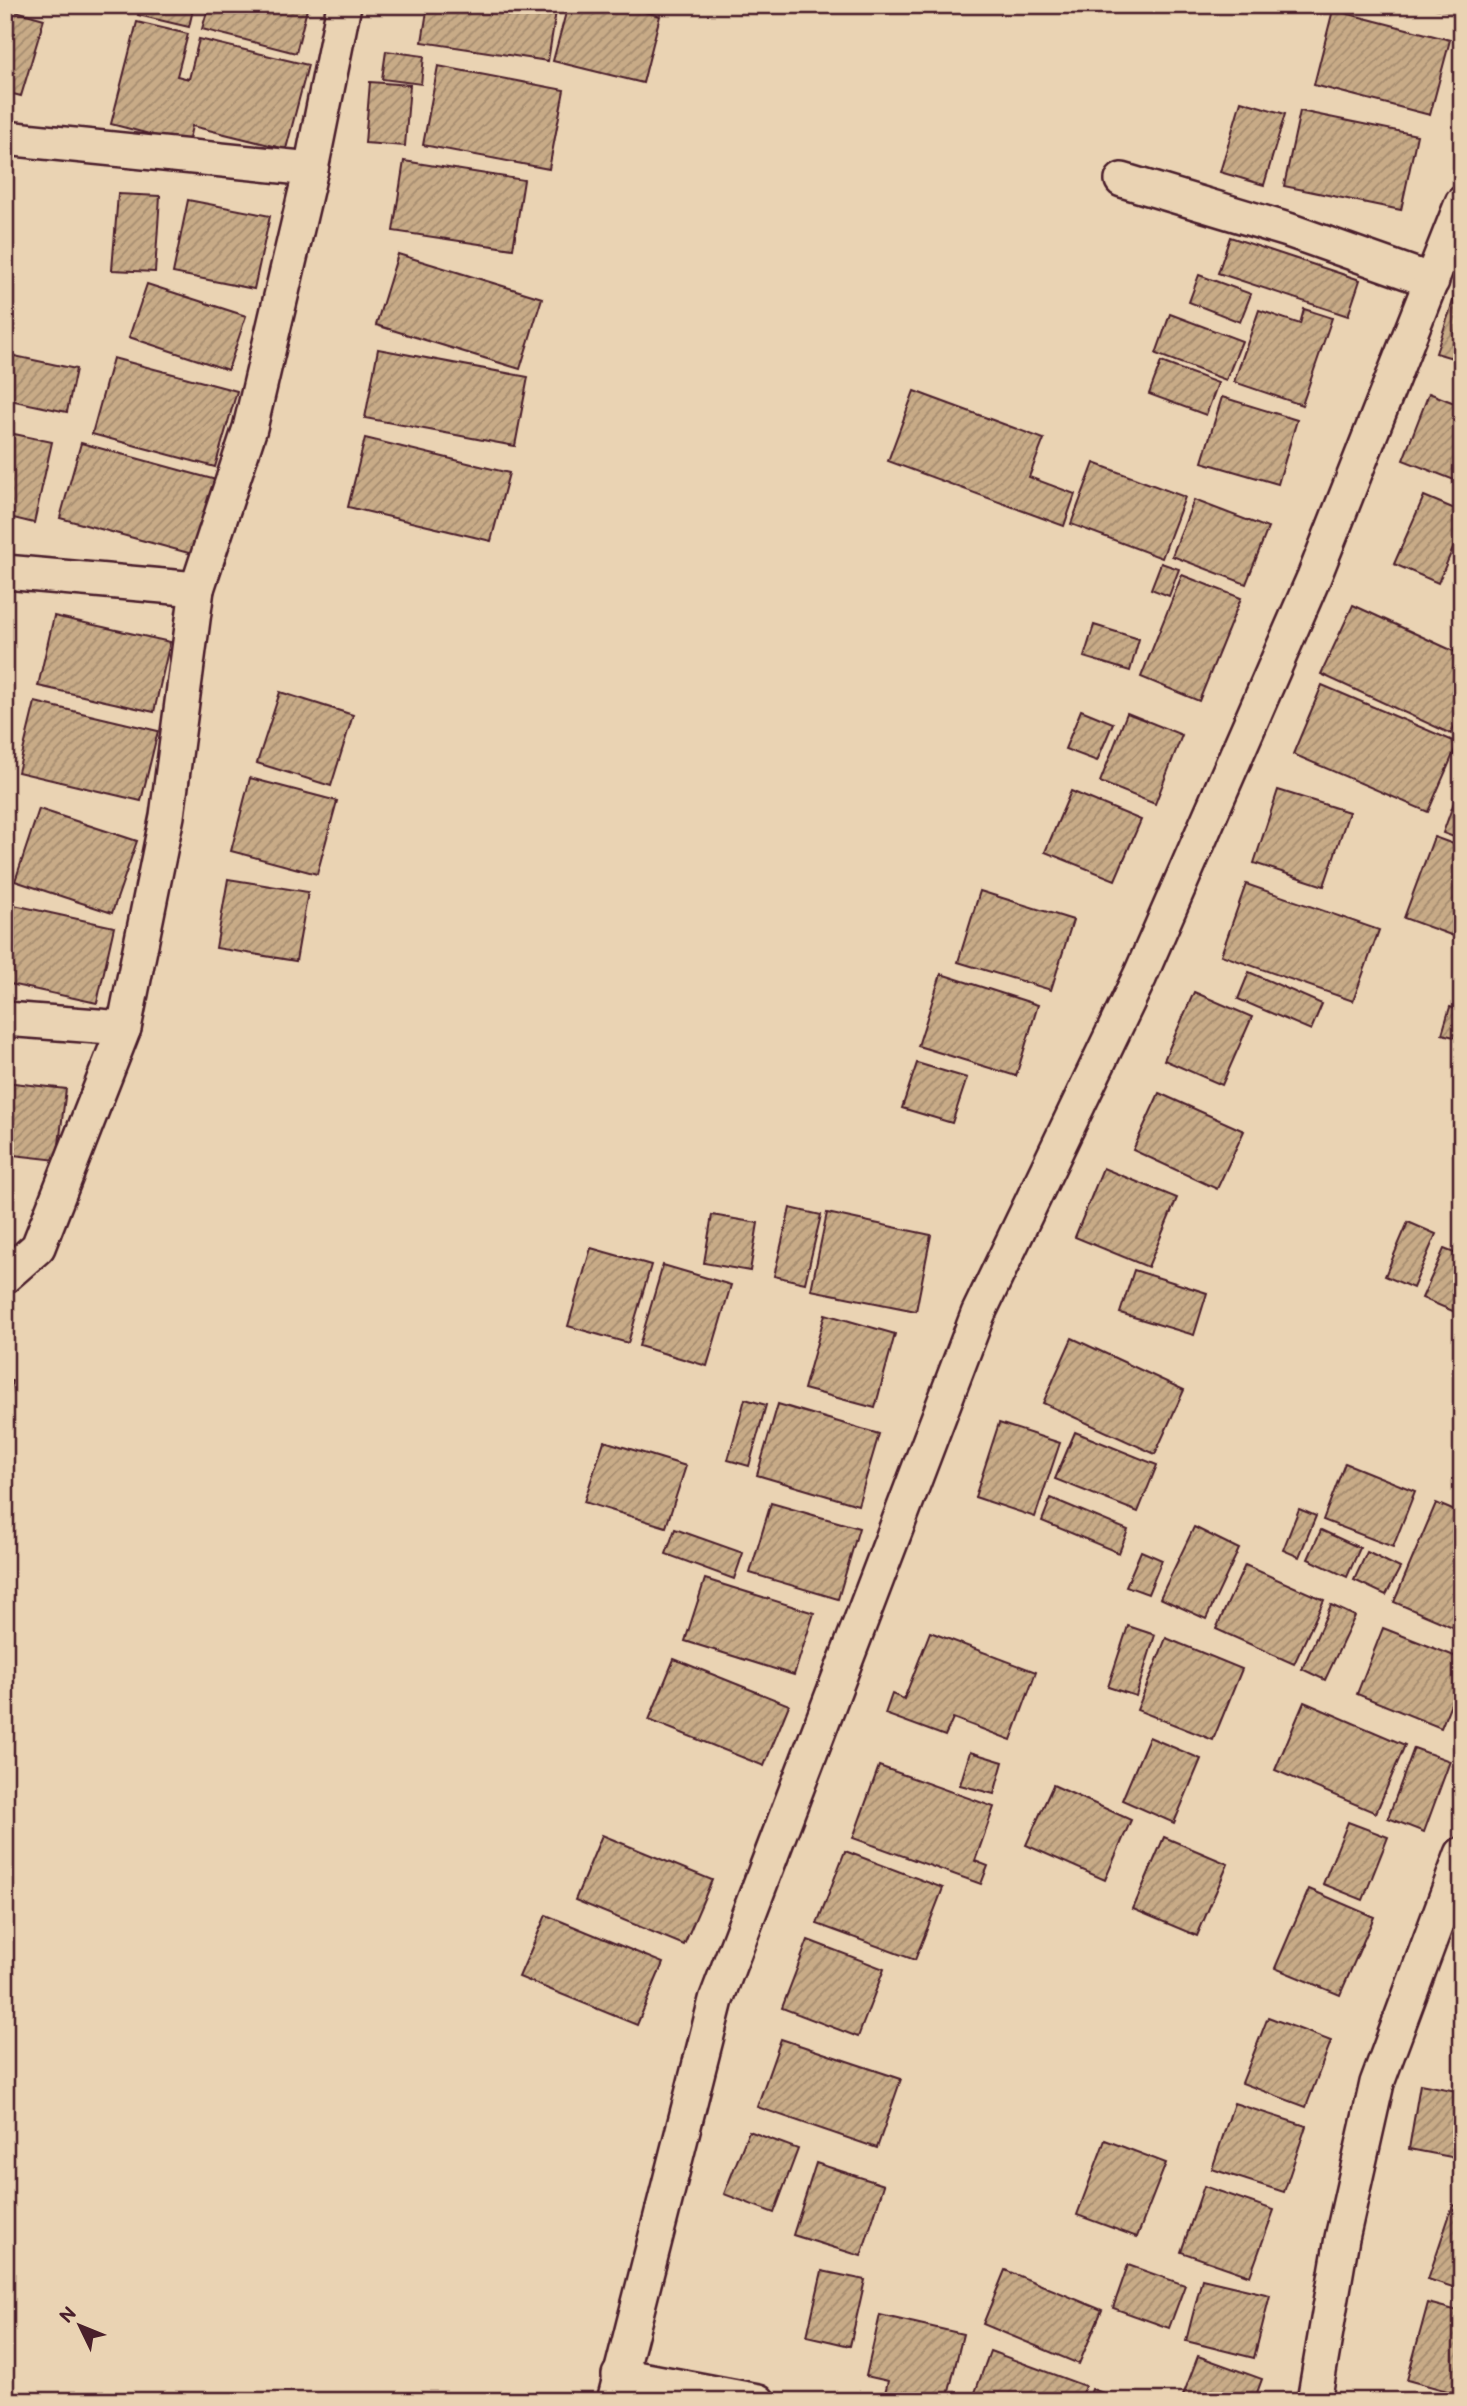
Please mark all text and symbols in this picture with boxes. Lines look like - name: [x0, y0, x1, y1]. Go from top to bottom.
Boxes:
- north arrow: [46, 2290, 116, 2360]
- text: N: [55, 2302, 82, 2328]

